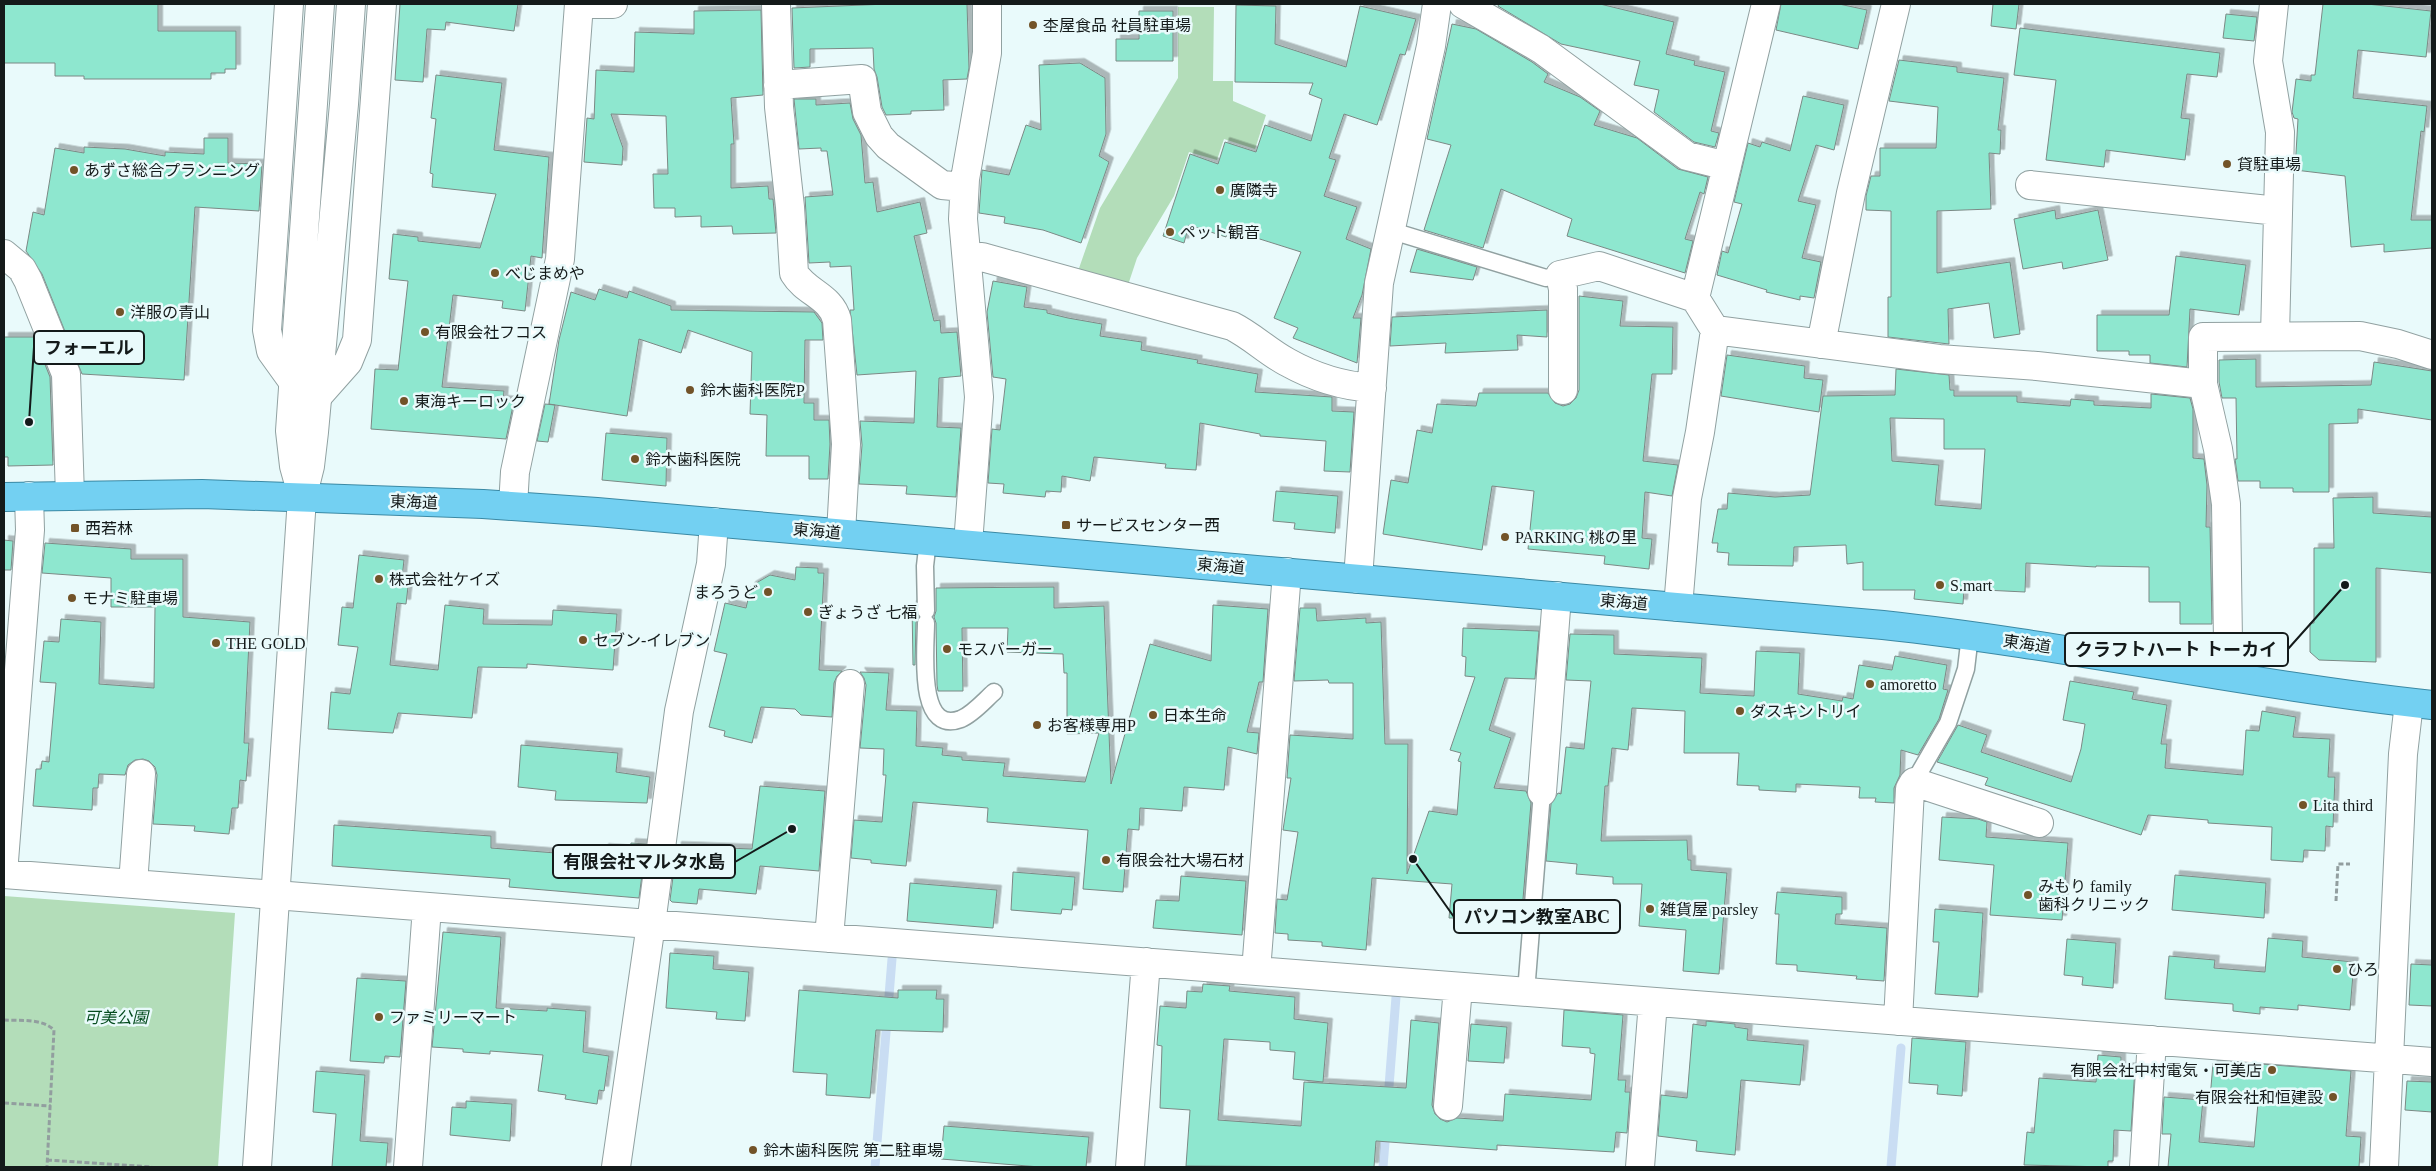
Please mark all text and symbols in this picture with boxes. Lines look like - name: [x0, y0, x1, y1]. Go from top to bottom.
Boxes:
- place label: 杢屋食品 社員駐車場: [1043, 17, 1191, 34]
- marker: 杢屋食品 社員駐車場: [1027, 19, 1039, 31]
- place label: 貸駐車場: [2237, 156, 2301, 173]
- marker: 貸駐車場: [2221, 158, 2233, 170]
- place label: あずさ総合プランニング: [84, 162, 260, 179]
- marker: あずさ総合プランニング: [68, 164, 80, 176]
- place label: 廣隣寺: [1230, 182, 1278, 199]
- marker: 廣隣寺: [1214, 184, 1226, 196]
- place label: ペット観音: [1180, 224, 1260, 241]
- marker: ペット観音: [1164, 226, 1176, 238]
- place label: べじまめや: [505, 265, 585, 282]
- marker: べじまめや: [489, 267, 501, 279]
- place label: 洋服の青山: [130, 304, 210, 321]
- marker: 洋服の青山: [114, 306, 126, 318]
- place label: 有限会社フコス: [435, 324, 547, 341]
- marker: 有限会社フコス: [419, 326, 431, 338]
- callout: フォーエル: [34, 331, 144, 364]
- text: フォーエル: [44, 338, 134, 358]
- place label: 鈴木歯科医院P: [700, 382, 805, 399]
- marker: 鈴木歯科医院P: [684, 384, 696, 396]
- place label: 東海キーロック: [414, 393, 526, 410]
- marker: 東海キーロック: [398, 395, 410, 407]
- place label: 鈴木歯科医院: [645, 451, 741, 468]
- marker: 鈴木歯科医院: [629, 453, 641, 465]
- street label: 東海道: [390, 493, 438, 511]
- place label: サービスセンター西: [1076, 517, 1220, 534]
- marker: サービスセンター西: [1060, 519, 1072, 531]
- place label: 西若林: [85, 520, 133, 537]
- street label: 東海道: [792, 520, 842, 542]
- marker: 西若林: [69, 522, 81, 534]
- place label: PARKING 桃の里: [1515, 529, 1637, 546]
- marker: PARKING 桃の里: [1499, 531, 1511, 543]
- street label: 東海道: [1196, 555, 1246, 577]
- place label: 株式会社ケイズ: [389, 571, 500, 588]
- marker: 株式会社ケイズ: [373, 573, 385, 585]
- place label: S.mart: [1950, 577, 1993, 594]
- marker: S.mart: [1934, 579, 1946, 591]
- place label: まろうど: [694, 584, 758, 601]
- marker: まろうど: [762, 586, 774, 598]
- place label: モナミ駐車場: [82, 590, 178, 607]
- street label: 東海道: [1599, 591, 1649, 613]
- marker: モナミ駐車場: [66, 592, 78, 604]
- place label: ぎょうざ 七福: [818, 604, 917, 621]
- marker: ぎょうざ 七福: [802, 606, 814, 618]
- place label: セブン-イレブン: [593, 632, 710, 649]
- street label: 東海道: [2002, 632, 2052, 656]
- callout: クラフトハート トーカイ: [2065, 633, 2288, 666]
- marker: セブン-イレブン: [577, 634, 589, 646]
- place label: THE GOLD: [226, 635, 306, 652]
- marker: THE GOLD: [210, 637, 222, 649]
- text: クラフトハート トーカイ: [2075, 640, 2277, 660]
- place label: モスバーガー: [957, 641, 1053, 658]
- marker: モスバーガー: [941, 643, 953, 655]
- place label: amoretto: [1880, 676, 1937, 693]
- marker: amoretto: [1864, 678, 1876, 690]
- place label: ダスキントリイ: [1750, 703, 1862, 720]
- marker: ダスキントリイ: [1734, 705, 1746, 717]
- place label: 日本生命: [1163, 707, 1227, 724]
- marker: 日本生命: [1147, 709, 1159, 721]
- place label: お客様専用P: [1047, 717, 1136, 734]
- marker: お客様専用P: [1031, 719, 1043, 731]
- place label: Lita third: [2313, 797, 2373, 814]
- marker: Lita third: [2297, 799, 2309, 811]
- callout: 有限会社マルタ水島: [553, 845, 735, 878]
- text: 有限会社マルタ水島: [563, 852, 725, 872]
- place label: 有限会社大場石材: [1116, 852, 1244, 869]
- marker: 有限会社大場石材: [1100, 854, 1112, 866]
- place label: みもり family 歯科クリニック: [2038, 878, 2150, 913]
- marker: みもり family 歯科クリニック: [2022, 889, 2034, 901]
- callout: パソコン教室ABC: [1454, 900, 1620, 933]
- place label: 雑貨屋 parsley: [1660, 901, 1758, 919]
- marker: 雑貨屋 parsley: [1644, 903, 1656, 915]
- text: パソコン教室ABC: [1464, 907, 1610, 927]
- place label: ひろ: [2347, 961, 2379, 978]
- marker: ひろ: [2331, 963, 2343, 975]
- park label: 可美公園: [84, 1009, 150, 1026]
- place label: ファミリーマート: [389, 1009, 517, 1026]
- marker: ファミリーマート: [373, 1011, 385, 1023]
- place label: 有限会社中村電気・可美店: [2070, 1062, 2262, 1079]
- marker: 有限会社中村電気・可美店: [2266, 1064, 2278, 1076]
- place label: 有限会社和恒建設: [2195, 1089, 2323, 1106]
- marker: 有限会社和恒建設: [2327, 1091, 2339, 1103]
- place label: 鈴木歯科医院 第二駐車場: [763, 1142, 943, 1159]
- marker: 鈴木歯科医院 第二駐車場: [747, 1144, 759, 1156]

